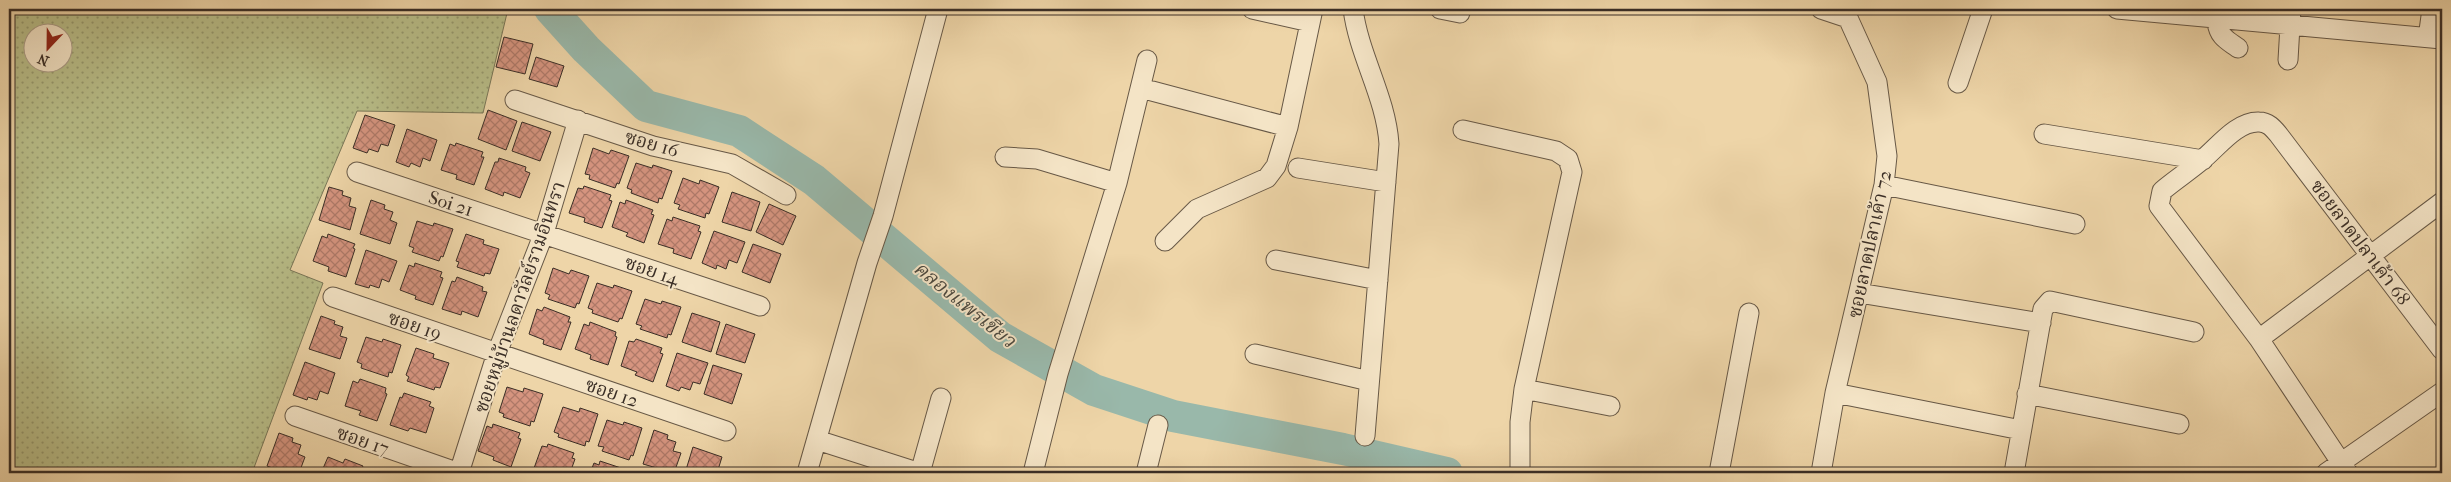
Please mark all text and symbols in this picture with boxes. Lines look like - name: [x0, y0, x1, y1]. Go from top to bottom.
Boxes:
- north arrow: [22, 22, 72, 72]
- text: N: [35, 50, 51, 69]
- street label: ซอย 16: [622, 126, 682, 162]
- street label: ซอยลาดปลาเค้า 72: [1844, 168, 1896, 320]
- street label: ซอยลาดปลาเค้า 68: [2306, 176, 2415, 310]
- street label: ซอยหมู่บ้านลดาวัลย์รามอินทรา: [469, 178, 571, 416]
- street label: Soi 21: [426, 186, 476, 221]
- street label: ซอย 14: [622, 251, 682, 291]
- water label: คลองแพรเขียว: [909, 256, 1021, 353]
- street label: ซอย 19: [385, 307, 444, 345]
- street label: ซอย 12: [582, 374, 641, 412]
- street label: ซอย 17: [334, 422, 392, 460]

